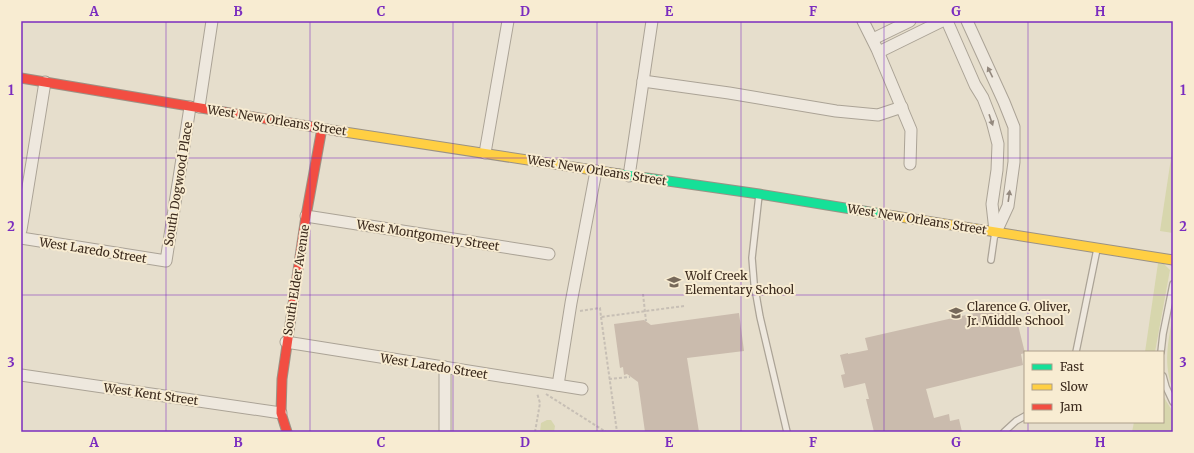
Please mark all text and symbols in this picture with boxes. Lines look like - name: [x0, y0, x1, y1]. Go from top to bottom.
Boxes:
- text: A: [88, 3, 99, 20]
- text: B: [233, 3, 243, 20]
- text: C: [377, 3, 386, 20]
- text: D: [520, 3, 530, 20]
- text: E: [665, 3, 674, 20]
- text: F: [809, 3, 817, 20]
- text: G: [951, 3, 961, 20]
- text: H: [1095, 3, 1106, 20]
- one-way arrow: [986, 66, 993, 77]
- text: 1: [8, 82, 14, 99]
- text: 1: [1180, 82, 1186, 99]
- street label: West New Orleans Street: [205, 101, 348, 138]
- one-way arrow: [988, 115, 994, 127]
- street label: South Dogwood Place: [161, 121, 195, 247]
- street label: West New Orleans Street: [525, 151, 668, 188]
- one-way arrow: [1006, 190, 1012, 202]
- street label: West New Orleans Street: [845, 200, 988, 237]
- street label: West Montgomery Street: [355, 216, 501, 254]
- text: 2: [7, 218, 15, 235]
- text: 2: [1179, 218, 1187, 235]
- street label: South Elder Avenue: [280, 223, 312, 337]
- street label: West Laredo Street: [37, 234, 148, 266]
- place label: Wolf Creek Elementary School: [684, 268, 795, 297]
- school or university icon: Wolf Creek Elementary School: [666, 274, 682, 290]
- place label: Clarence G. Oliver, Jr. Middle School: [966, 299, 1070, 328]
- school or university icon: Clarence G. Oliver, Jr. Middle School: [948, 305, 964, 321]
- street label: West Laredo Street: [378, 350, 489, 382]
- legend: [1024, 351, 1164, 423]
- text: 3: [7, 354, 15, 371]
- text: 3: [1179, 354, 1187, 371]
- text: Fast: [1060, 359, 1084, 374]
- text: Slow: [1060, 379, 1089, 394]
- street label: West Kent Street: [102, 380, 200, 408]
- text: Jam: [1059, 399, 1083, 414]
- text: A: [88, 434, 99, 451]
- text: B: [233, 434, 243, 451]
- text: C: [377, 434, 386, 451]
- text: D: [520, 434, 530, 451]
- text: E: [665, 434, 674, 451]
- text: F: [809, 434, 817, 451]
- text: G: [951, 434, 961, 451]
- text: H: [1095, 434, 1106, 451]

